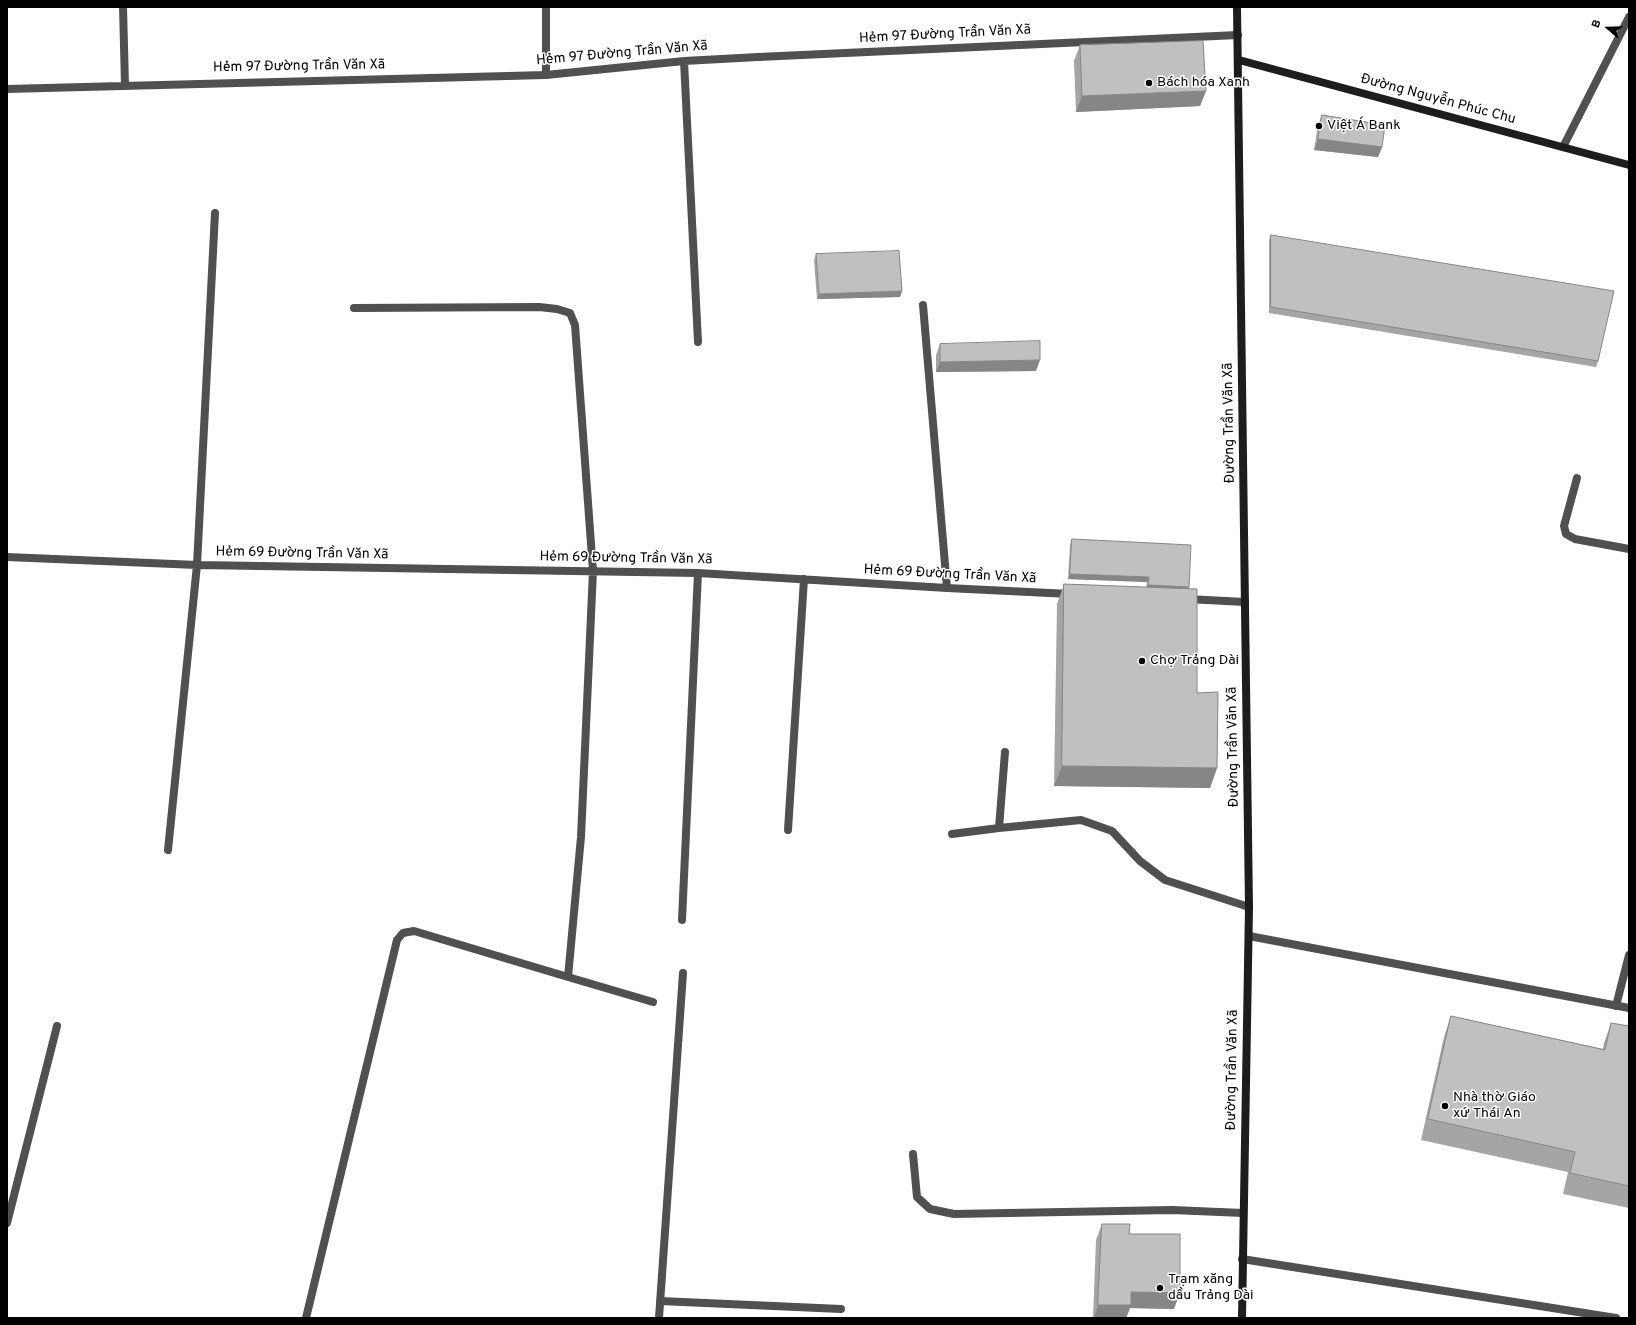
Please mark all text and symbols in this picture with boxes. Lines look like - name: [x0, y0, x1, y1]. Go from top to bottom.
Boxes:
- north arrow: [1588, 8, 1628, 48]
- text: B: [1589, 18, 1605, 30]
- street label: Hẻm 97 Đường Trần Văn Xã: [859, 22, 1031, 48]
- street label: Hẻm 97 Đường Trần Văn Xã: [536, 38, 708, 70]
- street label: Hẻm 97 Đường Trần Văn Xã: [213, 57, 385, 77]
- street label: Đường Nguyễn Phúc Chu: [1359, 71, 1517, 129]
- place label: Bách hóa Xanh: [1157, 75, 1250, 91]
- marker: Bách hóa Xanh: [1144, 78, 1154, 88]
- place label: Việt Á Bank: [1327, 118, 1401, 134]
- marker: Việt Á Bank: [1314, 121, 1324, 131]
- street label: Đường Trần Văn Xã: [1221, 362, 1239, 484]
- street label: Hẻm 69 Đường Trần Văn Xã: [215, 544, 389, 564]
- street label: Hẻm 69 Đường Trần Văn Xã: [539, 549, 713, 569]
- street label: Hẻm 69 Đường Trần Văn Xã: [863, 562, 1037, 588]
- place label: Chợ Trảng Dài: [1150, 653, 1239, 669]
- marker: Chợ Trảng Dài: [1137, 656, 1147, 666]
- street label: Đường Trần Văn Xã: [1225, 686, 1243, 808]
- street label: Đường Trần Văn Xã: [1224, 1009, 1242, 1131]
- place label: Nhà thờ Giáo xứ Thái An: [1453, 1090, 1536, 1122]
- marker: Nhà thờ Giáo xứ Thái An: [1440, 1101, 1450, 1111]
- place label: Trạm xăng dầu Trảng Dài: [1168, 1272, 1254, 1304]
- marker: Trạm xăng dầu Trảng Dài: [1155, 1283, 1165, 1293]

